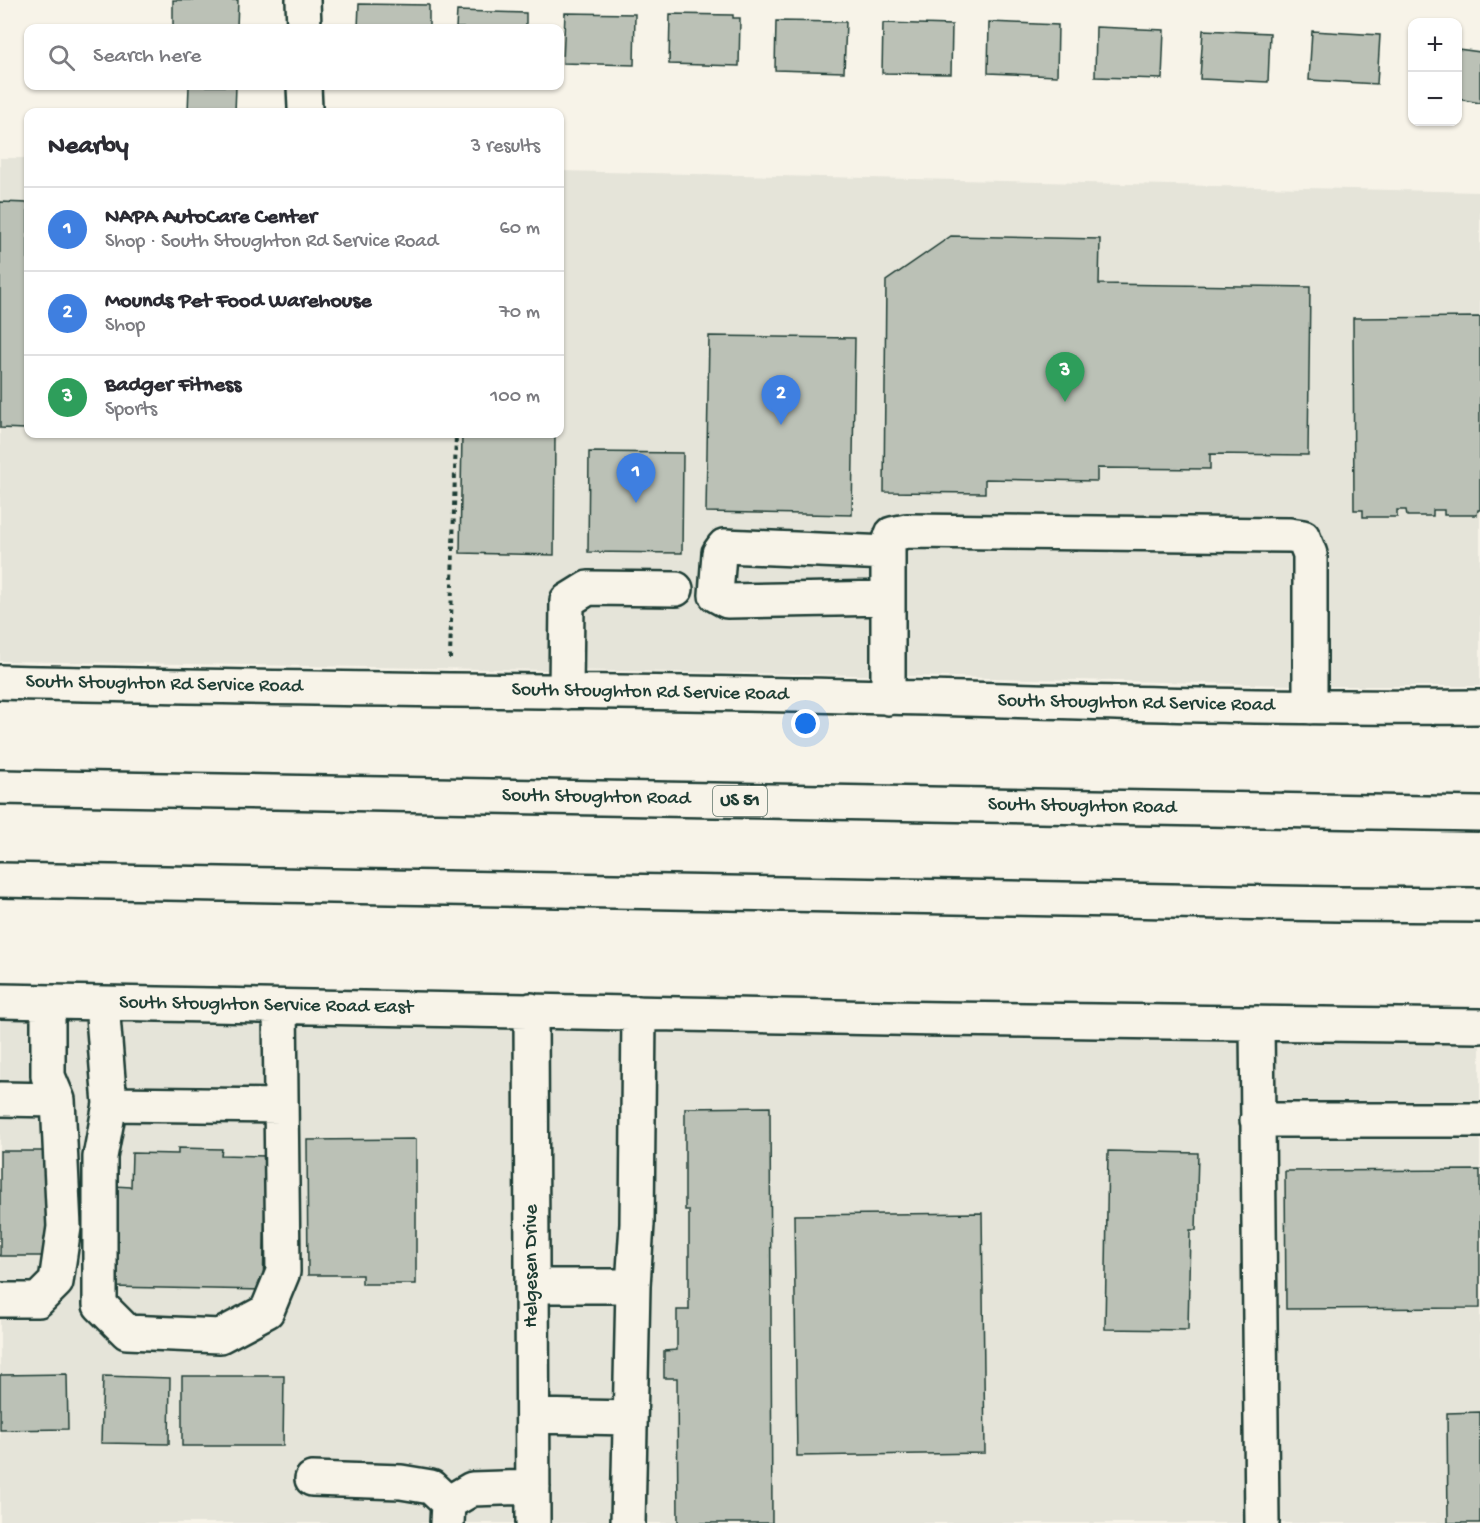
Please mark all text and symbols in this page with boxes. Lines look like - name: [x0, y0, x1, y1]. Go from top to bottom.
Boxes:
- map controls: [1408, 18, 1462, 126]
- button: +: [1408, 18, 1462, 72]
- search box: [24, 24, 564, 90]
- icon: search: [45, 41, 78, 74]
- text: Search here: [93, 44, 201, 70]
- button: −: [1408, 72, 1462, 126]
- text: Nearby: [48, 132, 129, 163]
- text: 3 results: [471, 136, 540, 159]
- text: NAPA AutoCare Center: [105, 205, 317, 231]
- text: 1: [63, 218, 72, 241]
- text: 60 m: [500, 218, 540, 241]
- text: Shop · South Stoughton Rd Service Road: [105, 231, 438, 254]
- text: Mounds Pet Food Warehouse: [105, 289, 372, 315]
- text: 2: [63, 302, 72, 325]
- text: 70 m: [499, 302, 540, 325]
- text: Shop: [105, 315, 145, 338]
- pin: 3: [1046, 352, 1084, 402]
- text: Badger Fitness: [105, 373, 241, 399]
- pin: 2: [762, 376, 800, 425]
- text: 3: [62, 386, 73, 409]
- text: 100 m: [490, 386, 540, 409]
- text: Sports: [105, 399, 157, 422]
- pin: 1: [616, 454, 656, 503]
- street label: South Stoughton Rd Service Road: [25, 671, 305, 699]
- street label: South Stoughton Rd Service Road: [511, 679, 791, 707]
- street label: South Stoughton Rd Service Road: [997, 690, 1277, 718]
- your location: [791, 709, 820, 738]
- street label: South Stoughton Road: [502, 785, 693, 811]
- road number: US 51: [713, 786, 767, 816]
- street label: South Stoughton Road: [988, 794, 1179, 820]
- street label: South Stoughton Service Road East: [119, 992, 415, 1020]
- street label: Helgesen Drive: [521, 1204, 544, 1328]

